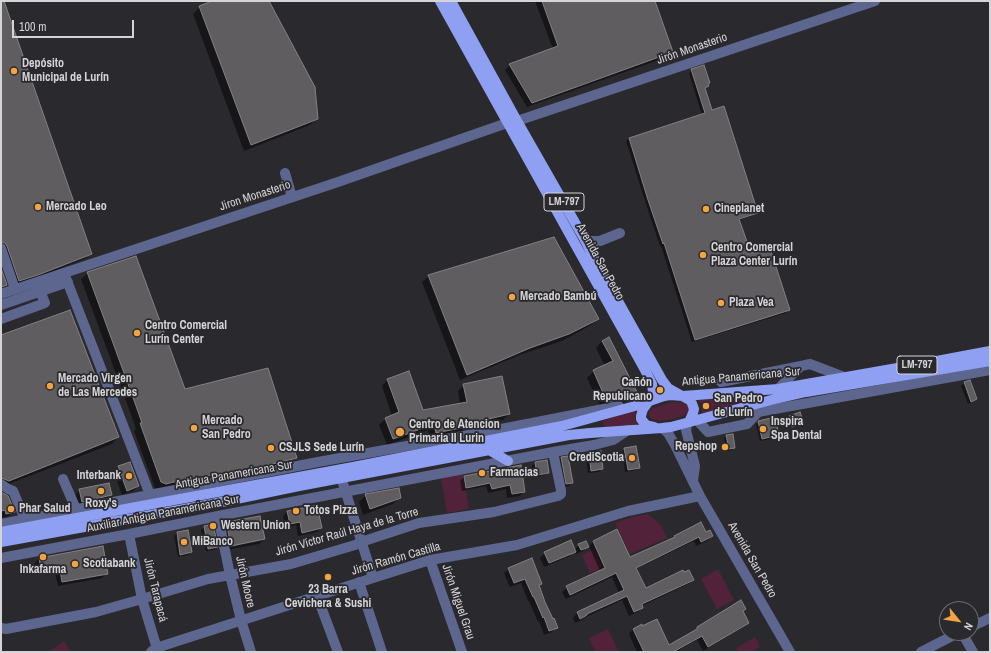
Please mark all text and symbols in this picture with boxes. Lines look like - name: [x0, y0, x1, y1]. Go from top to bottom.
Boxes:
- scale bar: [14, 12, 136, 38]
- text: 100 m: [19, 19, 46, 35]
- street label: Jirón Monasterio: [655, 30, 729, 68]
- place label: Depósito Municipal de Lurín: [22, 57, 109, 85]
- marker: Depósito Municipal de Lurín: [9, 66, 19, 76]
- street label: Jiron Monasterio: [218, 178, 292, 214]
- road number: LM-797: [544, 193, 584, 211]
- place label: Mercado Leo: [46, 200, 107, 214]
- marker: Mercado Leo: [33, 202, 43, 212]
- place label: Cineplanet: [714, 202, 764, 216]
- marker: Cineplanet: [701, 204, 711, 214]
- street label: Avenida San Pedro: [573, 221, 627, 303]
- place label: Centro Comercial Plaza Center Lurín: [711, 241, 797, 269]
- marker: Centro Comercial Plaza Center Lurín: [698, 250, 708, 260]
- place label: Mercado Bambú: [520, 290, 597, 304]
- marker: Mercado Bambú: [507, 292, 517, 302]
- place label: Plaza Vea: [729, 296, 774, 310]
- marker: Plaza Vea: [716, 298, 726, 308]
- place label: Centro Comercial Lurín Center: [145, 319, 227, 347]
- marker: Centro Comercial Lurín Center: [132, 328, 142, 338]
- road number: LM-797: [897, 356, 937, 374]
- street label: Antigua Panamericana Sur: [681, 365, 801, 389]
- place label: Mercado Virgen de Las Mercedes: [58, 372, 137, 400]
- place label: Cañón Republicano: [593, 376, 652, 404]
- marker: Mercado Virgen de Las Mercedes: [45, 381, 55, 391]
- marker: Cañón Republicano: [655, 385, 665, 395]
- place label: San Pedro de Lurín: [714, 392, 763, 420]
- marker: San Pedro de Lurín: [701, 401, 711, 411]
- place label: Mercado San Pedro: [202, 414, 251, 442]
- place label: Inspira Spa Dental: [771, 415, 822, 443]
- place label: Centro de Atencion Primaria II Lurin: [409, 418, 500, 446]
- marker: Mercado San Pedro: [189, 423, 199, 433]
- marker: Inspira Spa Dental: [758, 424, 768, 434]
- marker: Centro de Atencion Primaria II Lurin: [394, 426, 406, 438]
- place label: Repshop: [675, 440, 717, 454]
- place label: CSJLS Sede Lurín: [279, 441, 364, 455]
- marker: Repshop: [720, 442, 730, 452]
- marker: CSJLS Sede Lurín: [266, 443, 276, 453]
- place label: CrediScotia: [569, 451, 624, 465]
- marker: CrediScotia: [627, 453, 637, 463]
- street label: Antigua Panamericana Sur: [174, 458, 294, 492]
- place label: Farmacias: [490, 466, 538, 480]
- marker: Farmacias: [477, 468, 487, 478]
- place label: Interbank: [77, 469, 121, 483]
- marker: Interbank: [124, 471, 134, 481]
- marker: Roxy's: [96, 486, 106, 496]
- street label: Auxiliar Antigua Panamericana Sur: [86, 492, 240, 536]
- place label: Roxy's: [85, 497, 117, 511]
- place label: Phar Salud: [19, 502, 70, 516]
- marker: Phar Salud: [6, 504, 16, 514]
- place label: Totos Pizza: [304, 504, 357, 518]
- street label: Jirón Víctor Raúl Haya de la Torre: [274, 505, 420, 559]
- marker: Totos Pizza: [291, 506, 301, 516]
- place label: Western Union: [221, 519, 290, 533]
- street label: Avenida San Pedro: [724, 520, 780, 600]
- marker: Western Union: [208, 521, 218, 531]
- place label: MiBanco: [192, 535, 233, 549]
- marker: MiBanco: [179, 537, 189, 547]
- street label: Jirón Ramón Castilla: [350, 539, 442, 579]
- marker: Inkafarma: [38, 552, 48, 562]
- street label: Jirón Moore: [232, 555, 258, 609]
- place label: Scotiabank: [83, 557, 135, 571]
- street label: Jirón Tarapacá: [140, 557, 170, 623]
- marker: Scotiabank: [70, 559, 80, 569]
- street label: Jirón Miguel Grau: [438, 562, 478, 642]
- place label: Inkafarma: [20, 563, 66, 577]
- marker: 23 Barra Cevichera & Sushi: [323, 572, 333, 582]
- place label: 23 Barra Cevichera & Sushi: [285, 583, 371, 611]
- north arrow: [939, 601, 979, 641]
- text: N: [961, 620, 976, 633]

